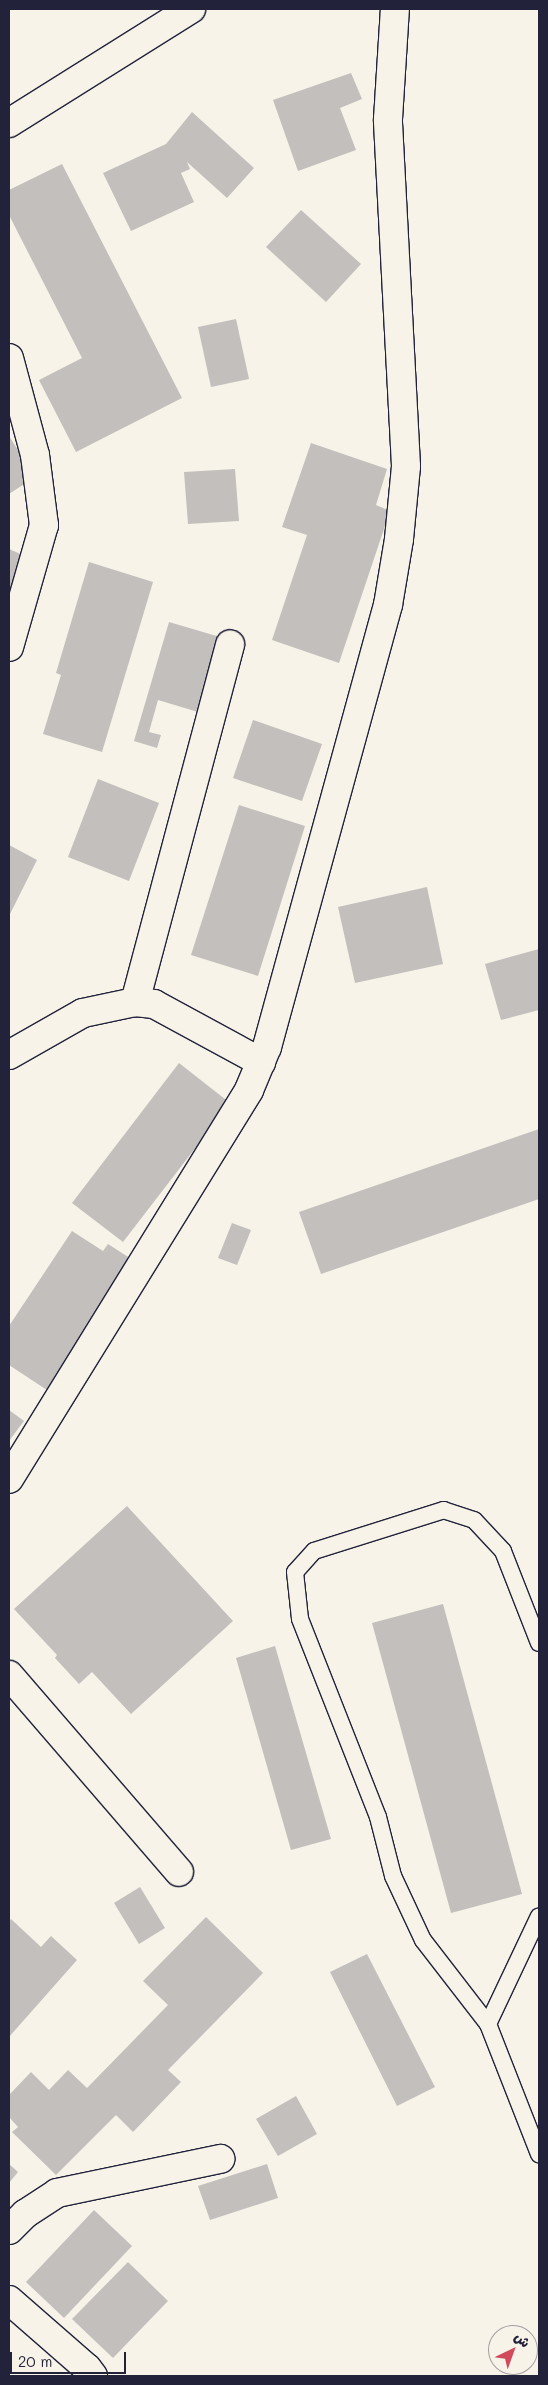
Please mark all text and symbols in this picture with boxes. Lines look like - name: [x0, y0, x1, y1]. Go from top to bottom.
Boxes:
- north arrow: [488, 2325, 538, 2375]
- text: ش: [511, 2327, 535, 2351]
- scale bar: [12, 2342, 129, 2374]
- text: 20 m: [18, 2351, 52, 2371]

